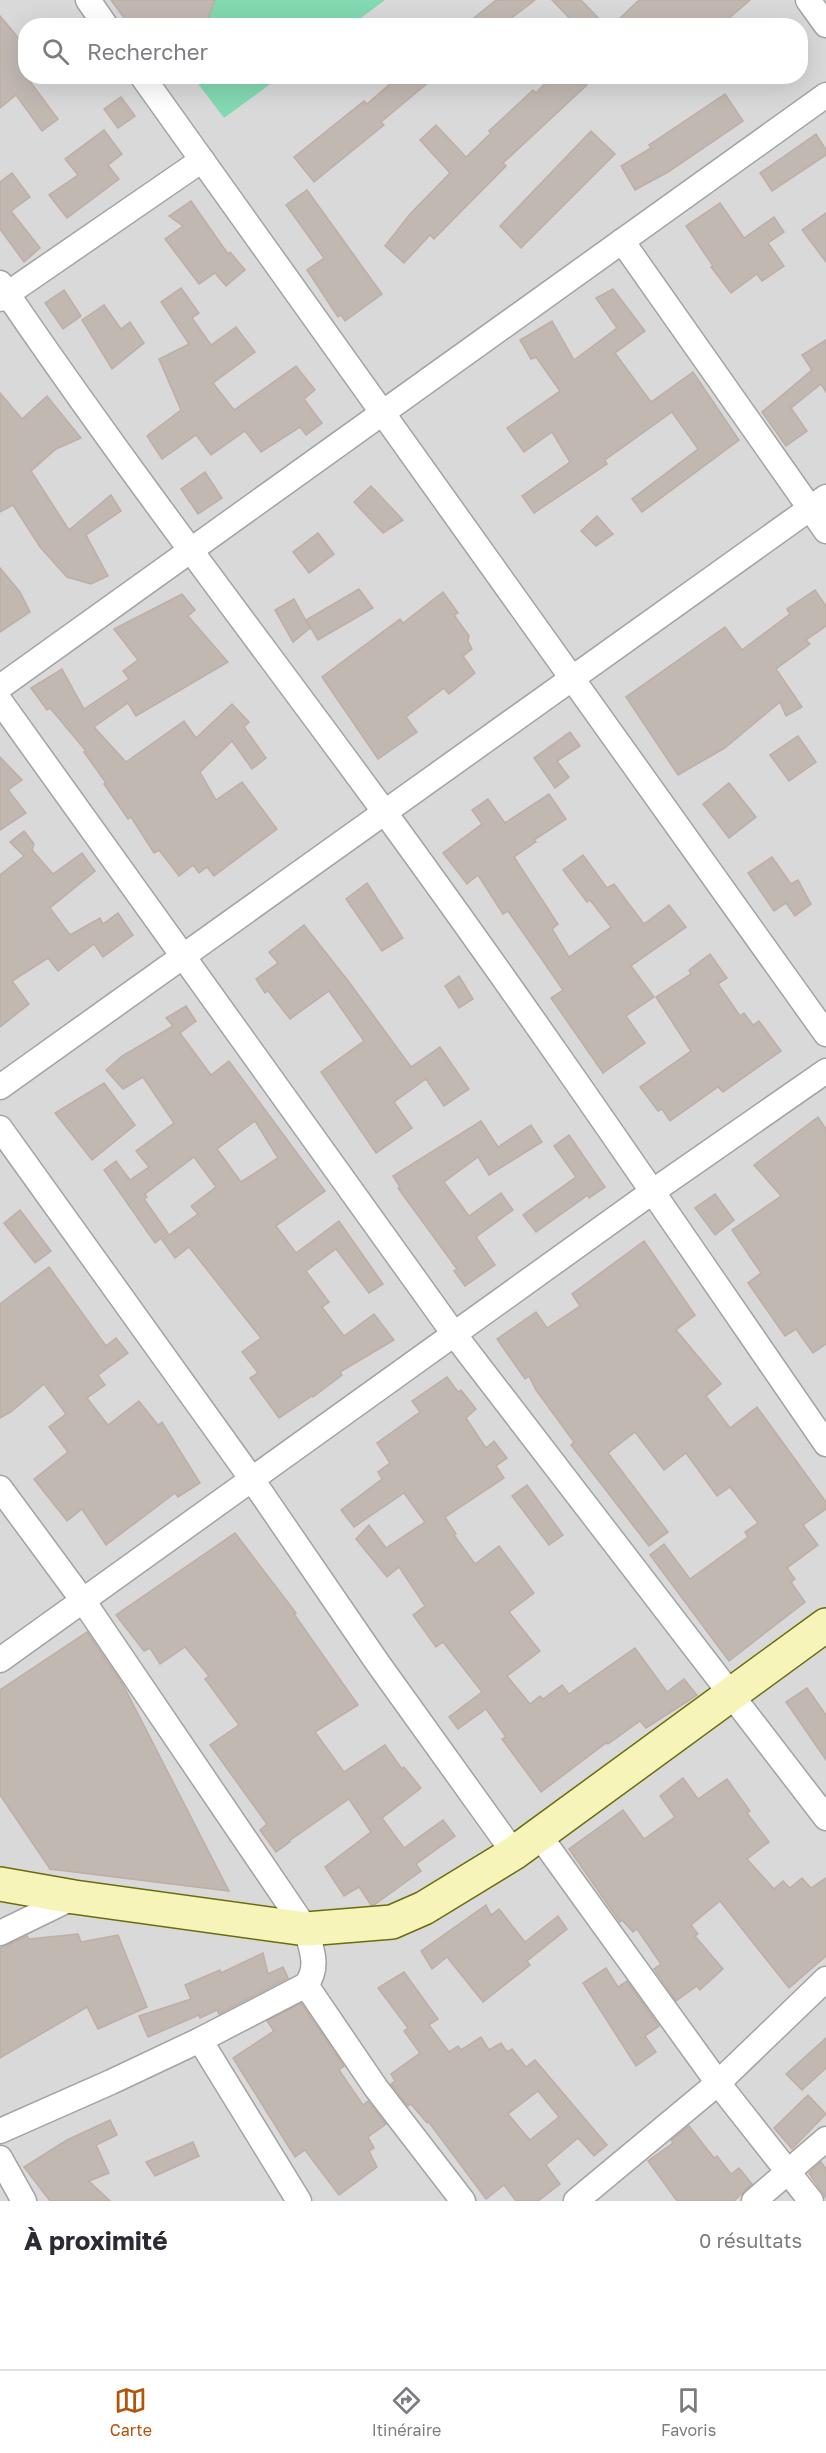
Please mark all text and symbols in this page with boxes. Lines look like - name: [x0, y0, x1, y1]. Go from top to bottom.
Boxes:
- search box: [18, 18, 808, 84]
- icon: search: [39, 35, 72, 68]
- text: Rechercher: [87, 38, 208, 65]
- text: À proximité: [24, 2225, 168, 2256]
- text: 0 résultats: [699, 2228, 802, 2252]
- tab: Carte: [110, 2384, 152, 2440]
- tab: Itinéraire: [372, 2384, 441, 2440]
- tab: Favoris: [661, 2384, 716, 2440]

